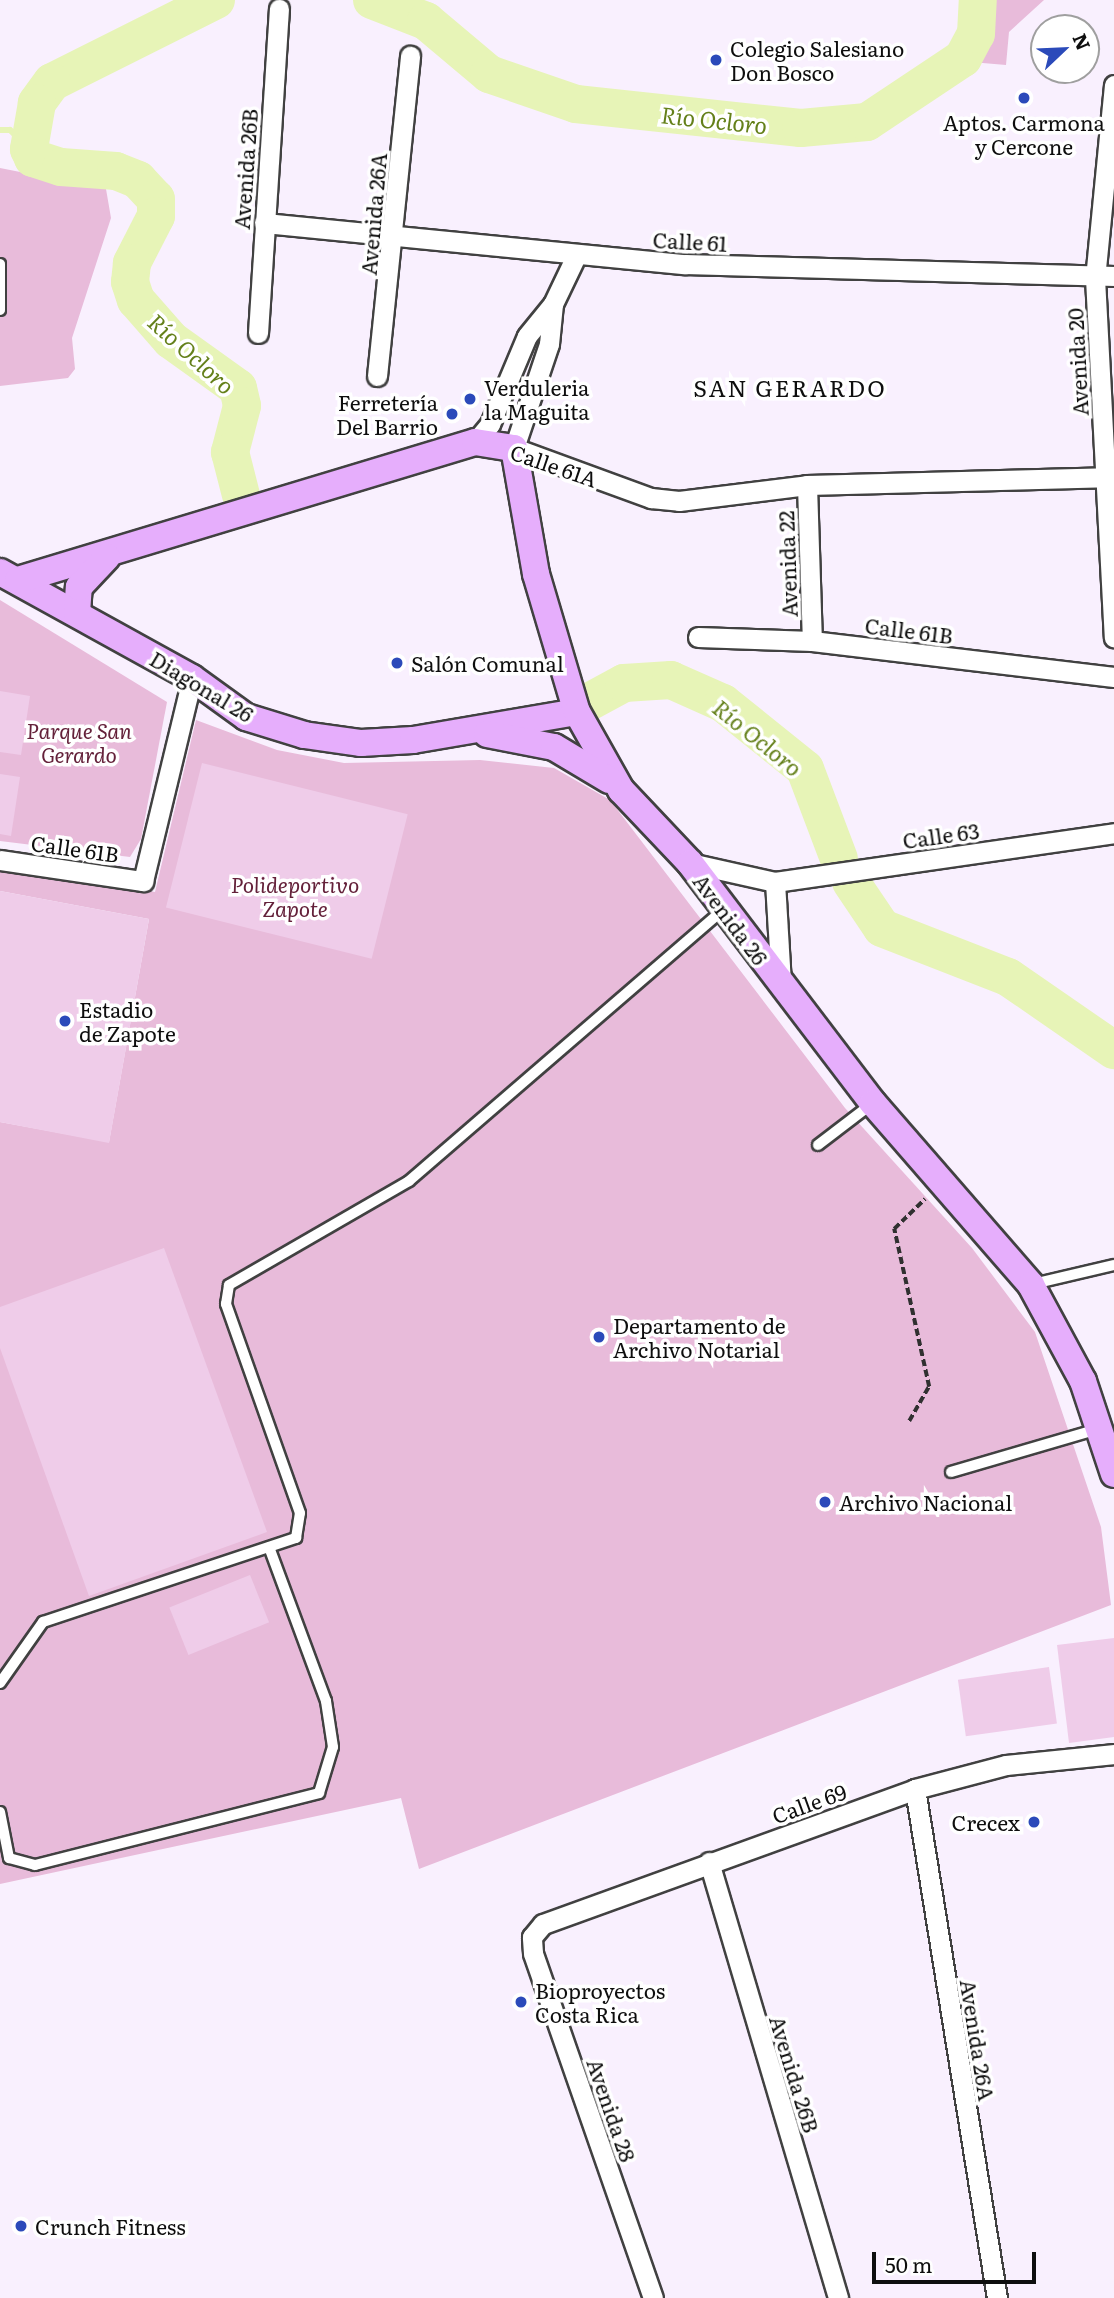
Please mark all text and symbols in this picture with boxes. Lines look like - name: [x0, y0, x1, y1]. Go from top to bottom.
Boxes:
- north arrow: [1030, 14, 1100, 84]
- text: N: [1066, 29, 1098, 54]
- place label: Colegio Salesiano Don Bosco: [730, 35, 904, 85]
- marker: Colegio Salesiano Don Bosco: [708, 52, 724, 68]
- marker: Aptos. Carmona y Cercone: [1016, 90, 1032, 106]
- water label: Río Ocloro: [660, 100, 768, 138]
- street label: Avenida 26B: [228, 108, 262, 230]
- place label: Aptos. Carmona y Cercone: [943, 109, 1105, 159]
- street label: Avenida 26A: [355, 152, 391, 276]
- street label: Calle 61: [652, 226, 728, 256]
- water label: Río Ocloro: [143, 307, 241, 399]
- street label: Avenida 20: [1062, 307, 1092, 417]
- district label: SAN GERARDO: [695, 373, 885, 401]
- place label: Verduleria la Maguita: [484, 374, 590, 424]
- place label: Ferretería Del Barrio: [336, 389, 438, 439]
- marker: Verduleria la Maguita: [462, 391, 478, 407]
- marker: Ferretería Del Barrio: [444, 406, 460, 422]
- street label: Calle 61A: [507, 438, 601, 492]
- street label: Avenida 22: [773, 510, 801, 618]
- street label: Calle 61B: [864, 612, 954, 648]
- street label: Diagonal 26: [146, 645, 258, 727]
- place label: Salón Comunal: [411, 650, 564, 676]
- marker: Salón Comunal: [389, 655, 405, 671]
- water label: Río Ocloro: [708, 693, 808, 781]
- park label: Parque San Gerardo: [26, 717, 132, 767]
- street label: Calle 63: [901, 817, 981, 853]
- street label: Calle 61B: [29, 829, 121, 867]
- street label: Avenida 26: [689, 869, 773, 969]
- park label: Polideportivo Zapote: [231, 871, 359, 921]
- place label: Estadio de Zapote: [79, 996, 176, 1046]
- marker: Estadio de Zapote: [57, 1013, 73, 1029]
- place label: Departamento de Archivo Notarial: [613, 1312, 786, 1362]
- marker: Departamento de Archivo Notarial: [591, 1329, 607, 1345]
- place label: Archivo Nacional: [839, 1489, 1012, 1515]
- marker: Archivo Nacional: [817, 1494, 833, 1510]
- street label: Calle 69: [769, 1778, 849, 1828]
- place label: Crecex: [952, 1809, 1020, 1835]
- marker: Crecex: [1026, 1814, 1042, 1830]
- place label: Bioproyectos Costa Rica: [535, 1977, 665, 2027]
- street label: Avenida 26A: [956, 1977, 1000, 2103]
- marker: Bioproyectos Costa Rica: [513, 1994, 529, 2010]
- street label: Avenida 26B: [765, 2012, 825, 2136]
- street label: Avenida 28: [583, 2055, 641, 2165]
- place label: Crunch Fitness: [35, 2213, 186, 2239]
- marker: Crunch Fitness: [13, 2218, 29, 2234]
- scale bar: [876, 2238, 1040, 2282]
- text: 50 m: [885, 2248, 932, 2279]

